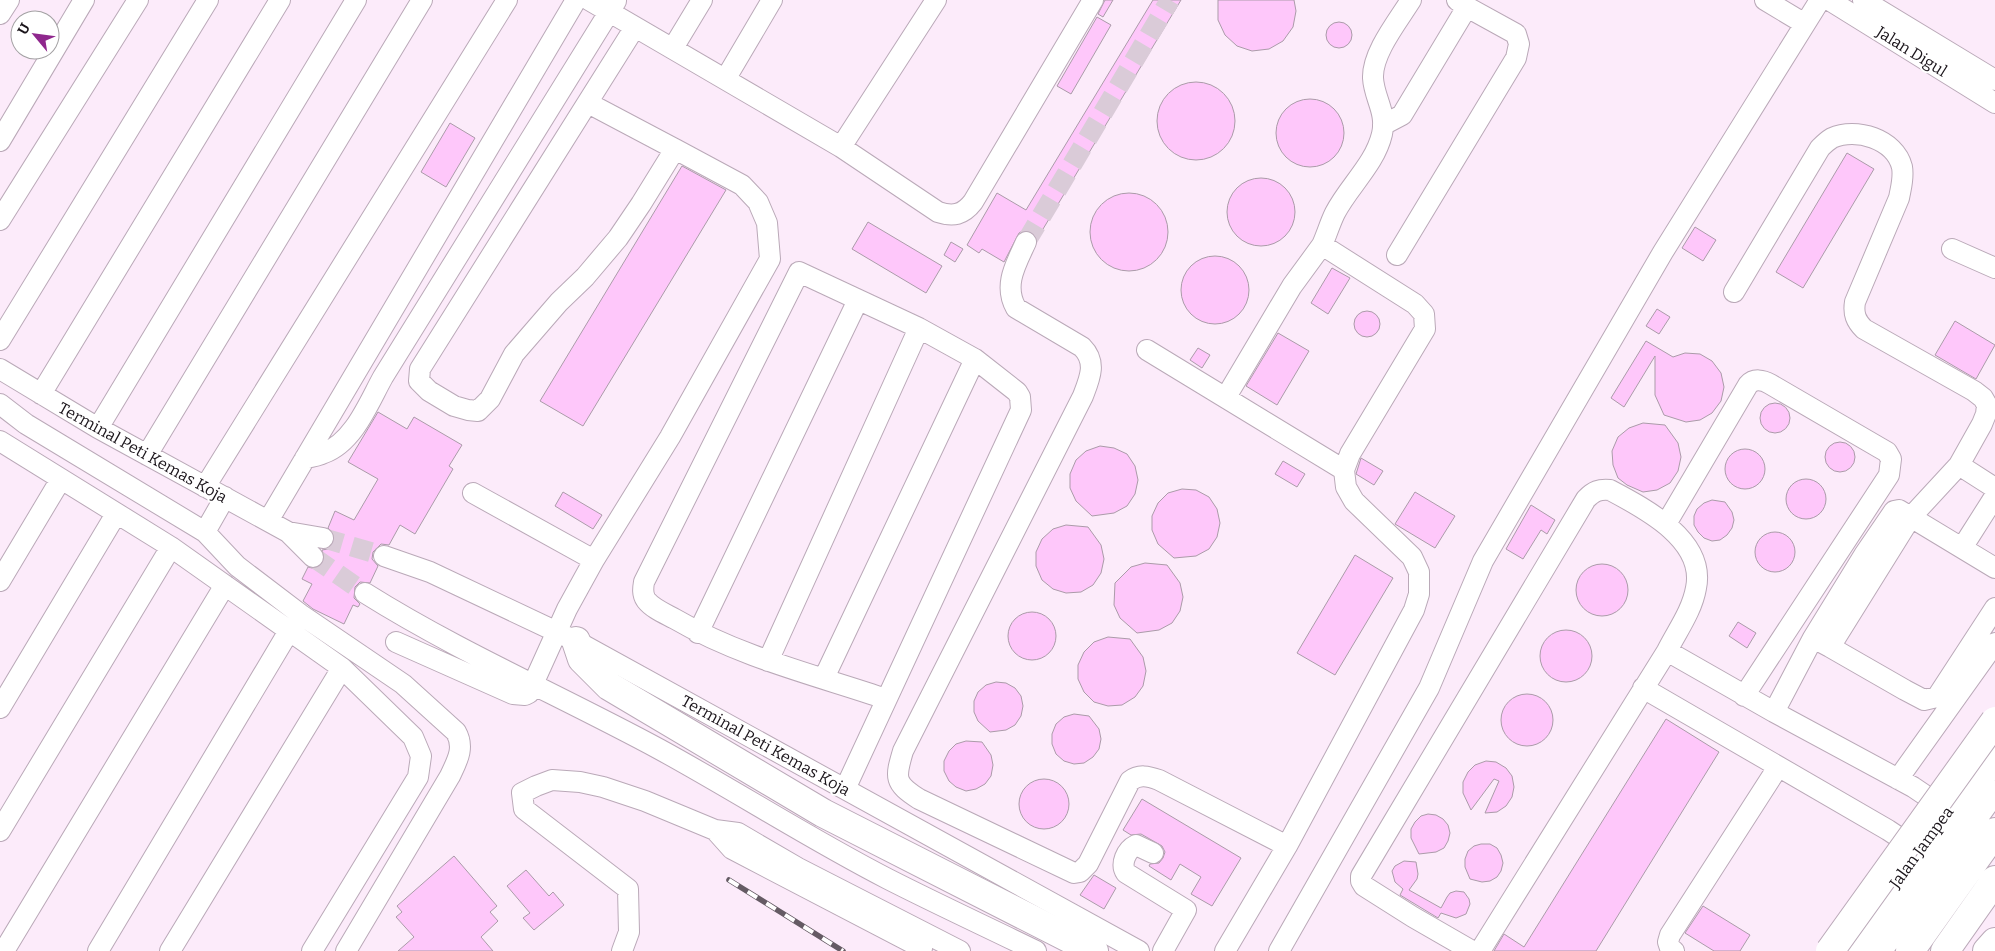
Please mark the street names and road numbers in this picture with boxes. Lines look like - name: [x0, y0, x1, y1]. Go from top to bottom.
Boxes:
- street label: Jalan Digul: [1872, 22, 1951, 81]
- street label: Terminal Peti Kemas Koja: [55, 398, 231, 507]
- street label: Terminal Peti Kemas Koja: [678, 691, 854, 800]
- street label: Jalan Jampea: [1885, 803, 1958, 893]

